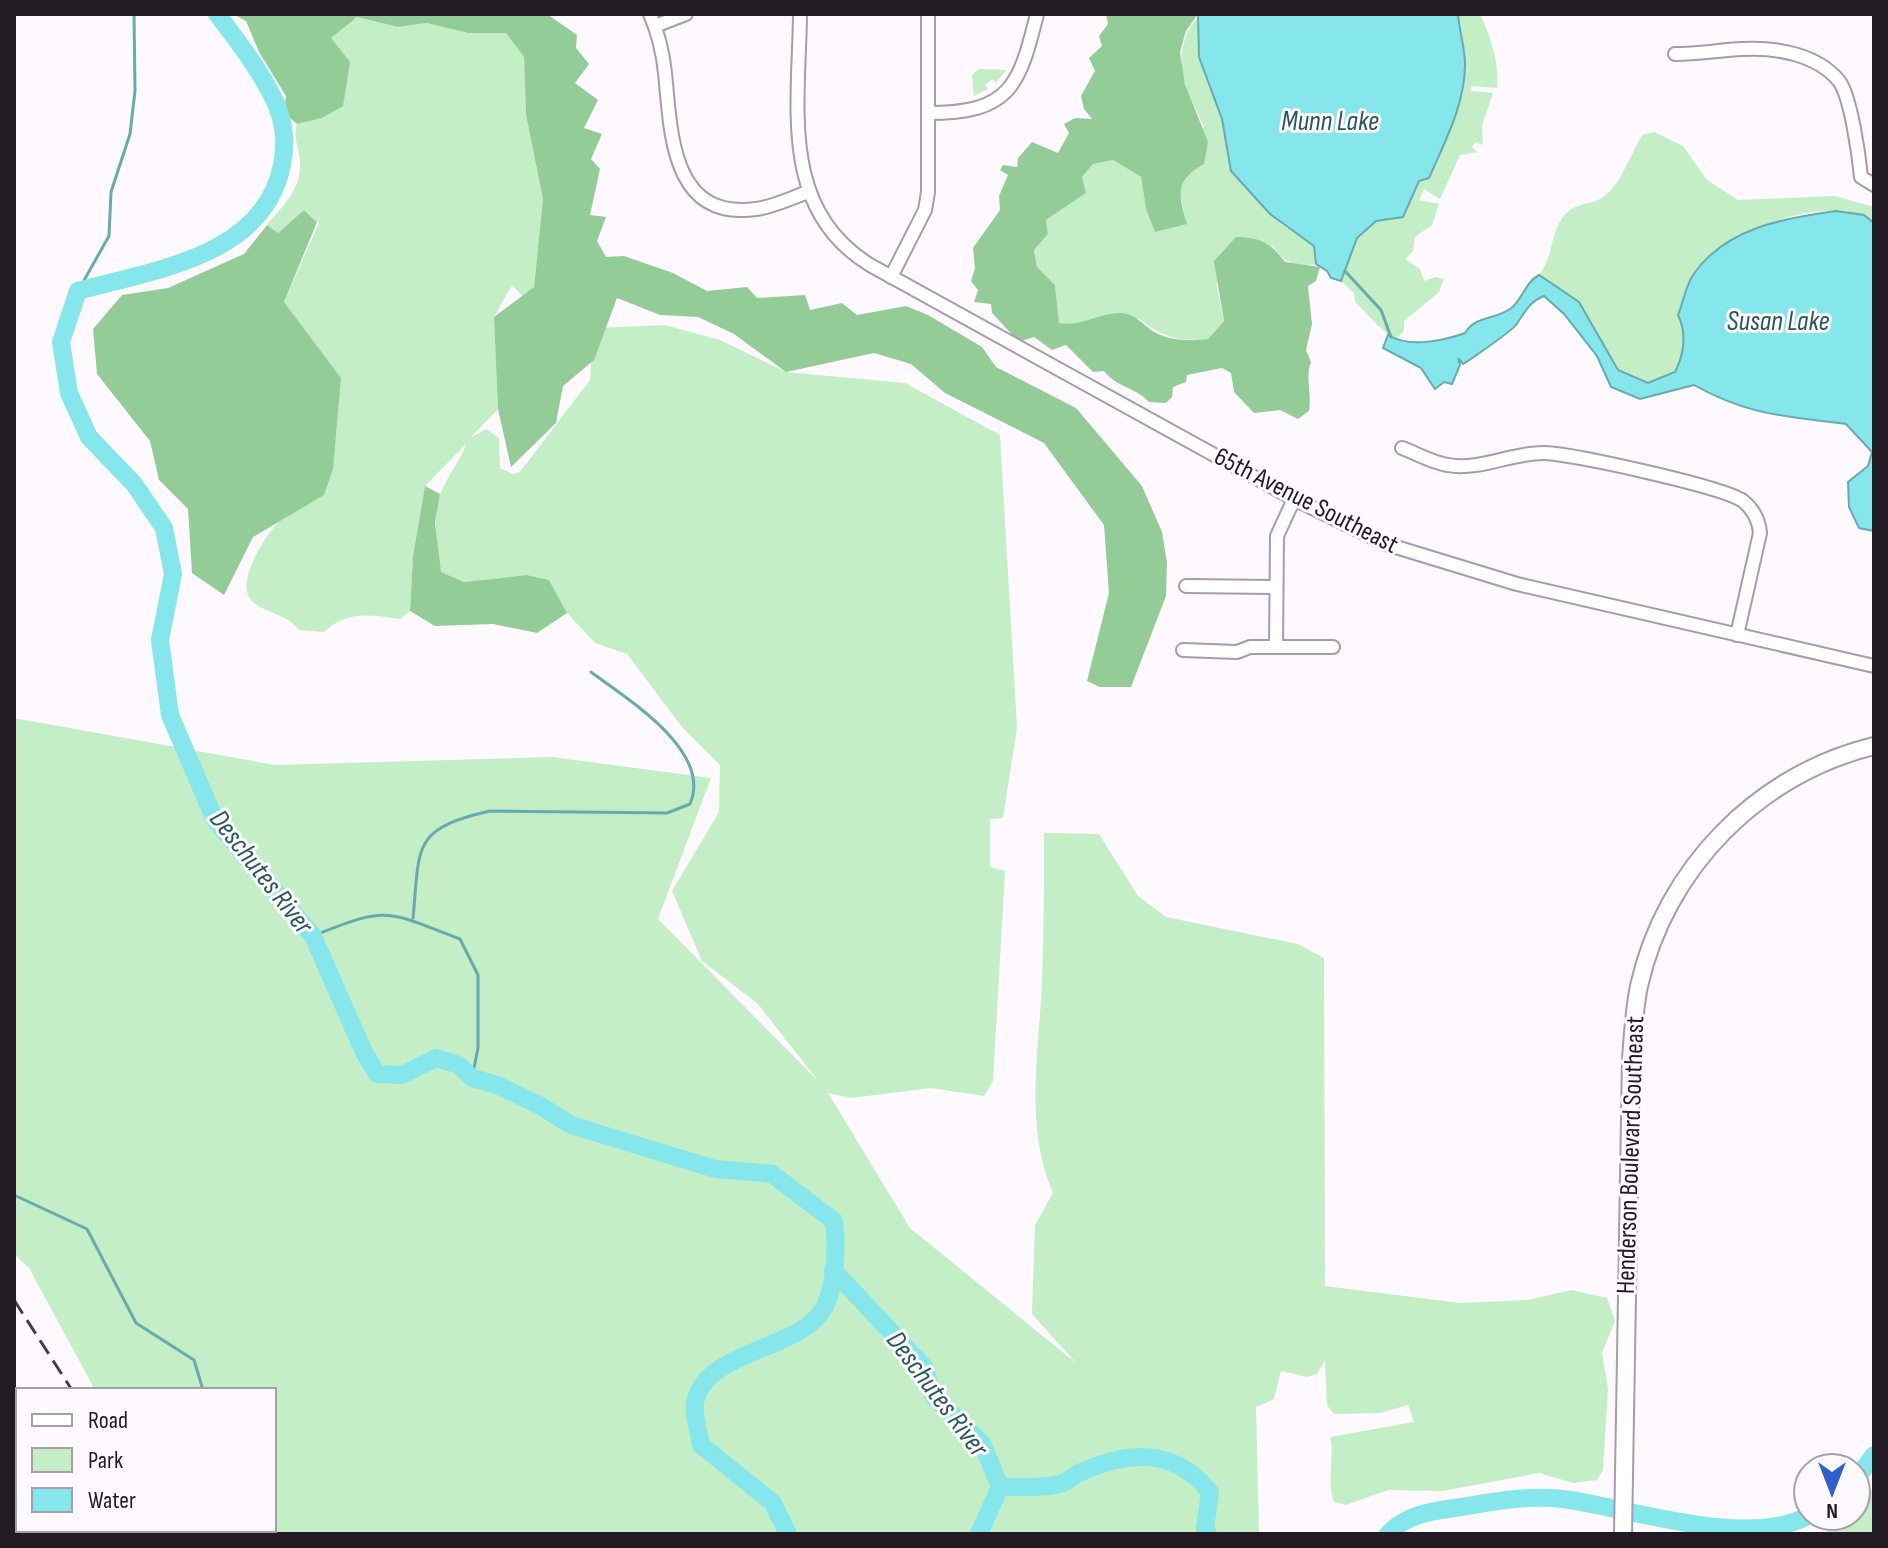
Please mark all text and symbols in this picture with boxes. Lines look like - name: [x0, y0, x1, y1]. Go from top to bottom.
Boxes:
- water label: Munn Lake: [1281, 105, 1379, 138]
- water label: Susan Lake: [1727, 305, 1829, 338]
- street label: 65th Avenue Southeast: [1209, 441, 1403, 561]
- water label: Deschutes River: [202, 803, 320, 942]
- street label: Henderson Boulevard Southeast: [1611, 1015, 1651, 1295]
- water label: Deschutes River: [879, 1325, 996, 1464]
- legend: [16, 1388, 276, 1532]
- text: Road: [88, 1406, 128, 1435]
- text: Park: [88, 1446, 123, 1475]
- north arrow: [1792, 1452, 1872, 1532]
- text: Water: [88, 1486, 136, 1515]
- text: N: [1826, 1497, 1838, 1524]

